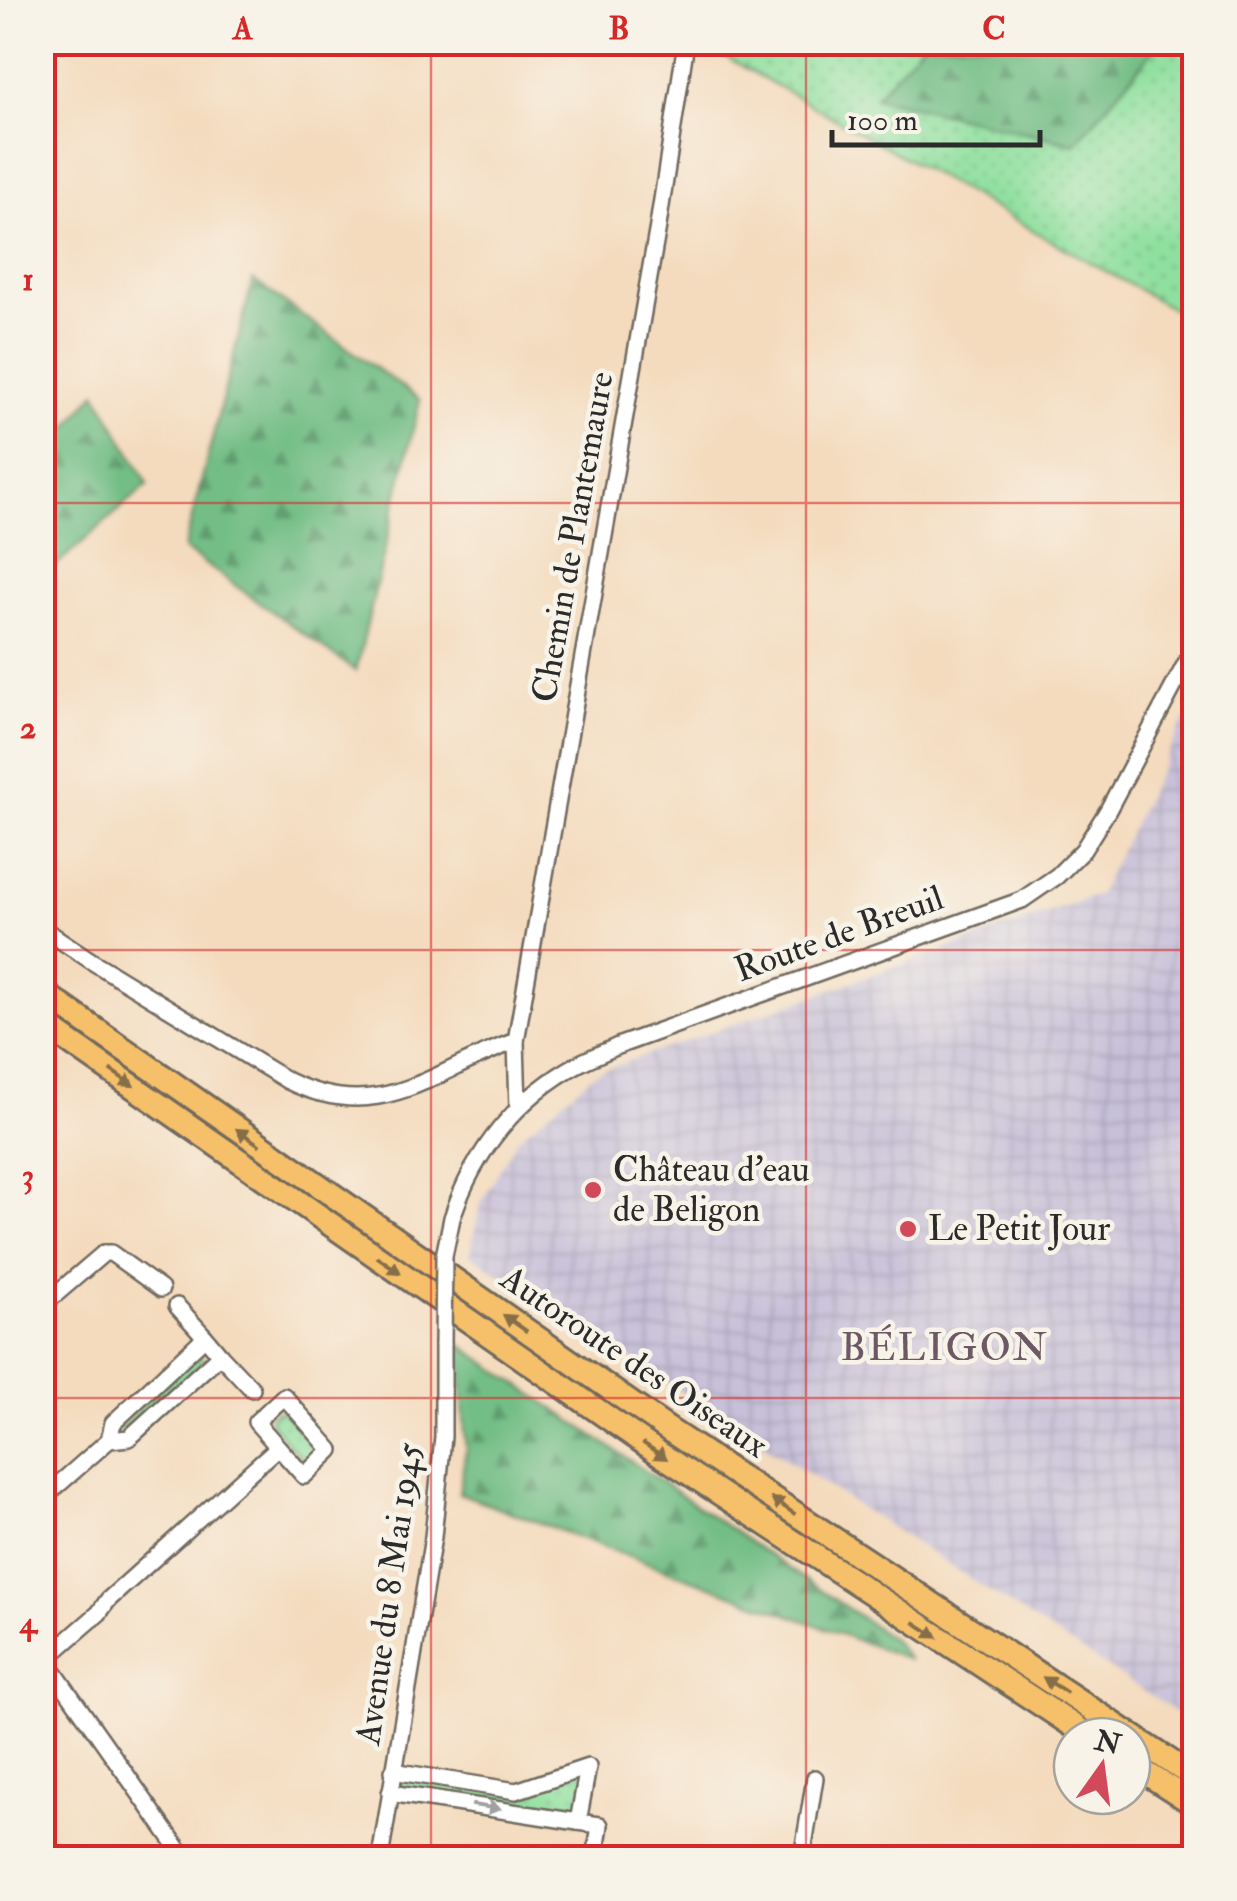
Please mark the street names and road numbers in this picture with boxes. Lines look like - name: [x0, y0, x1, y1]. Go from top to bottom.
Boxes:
- street label: Chemin de Plantemaure: [522, 368, 624, 706]
- street label: Route de Breuil: [729, 876, 949, 992]
- street label: Autoroute des Oiseaux: [491, 1256, 776, 1468]
- street label: Avenue du 8 Mai 1945: [346, 1440, 432, 1749]

